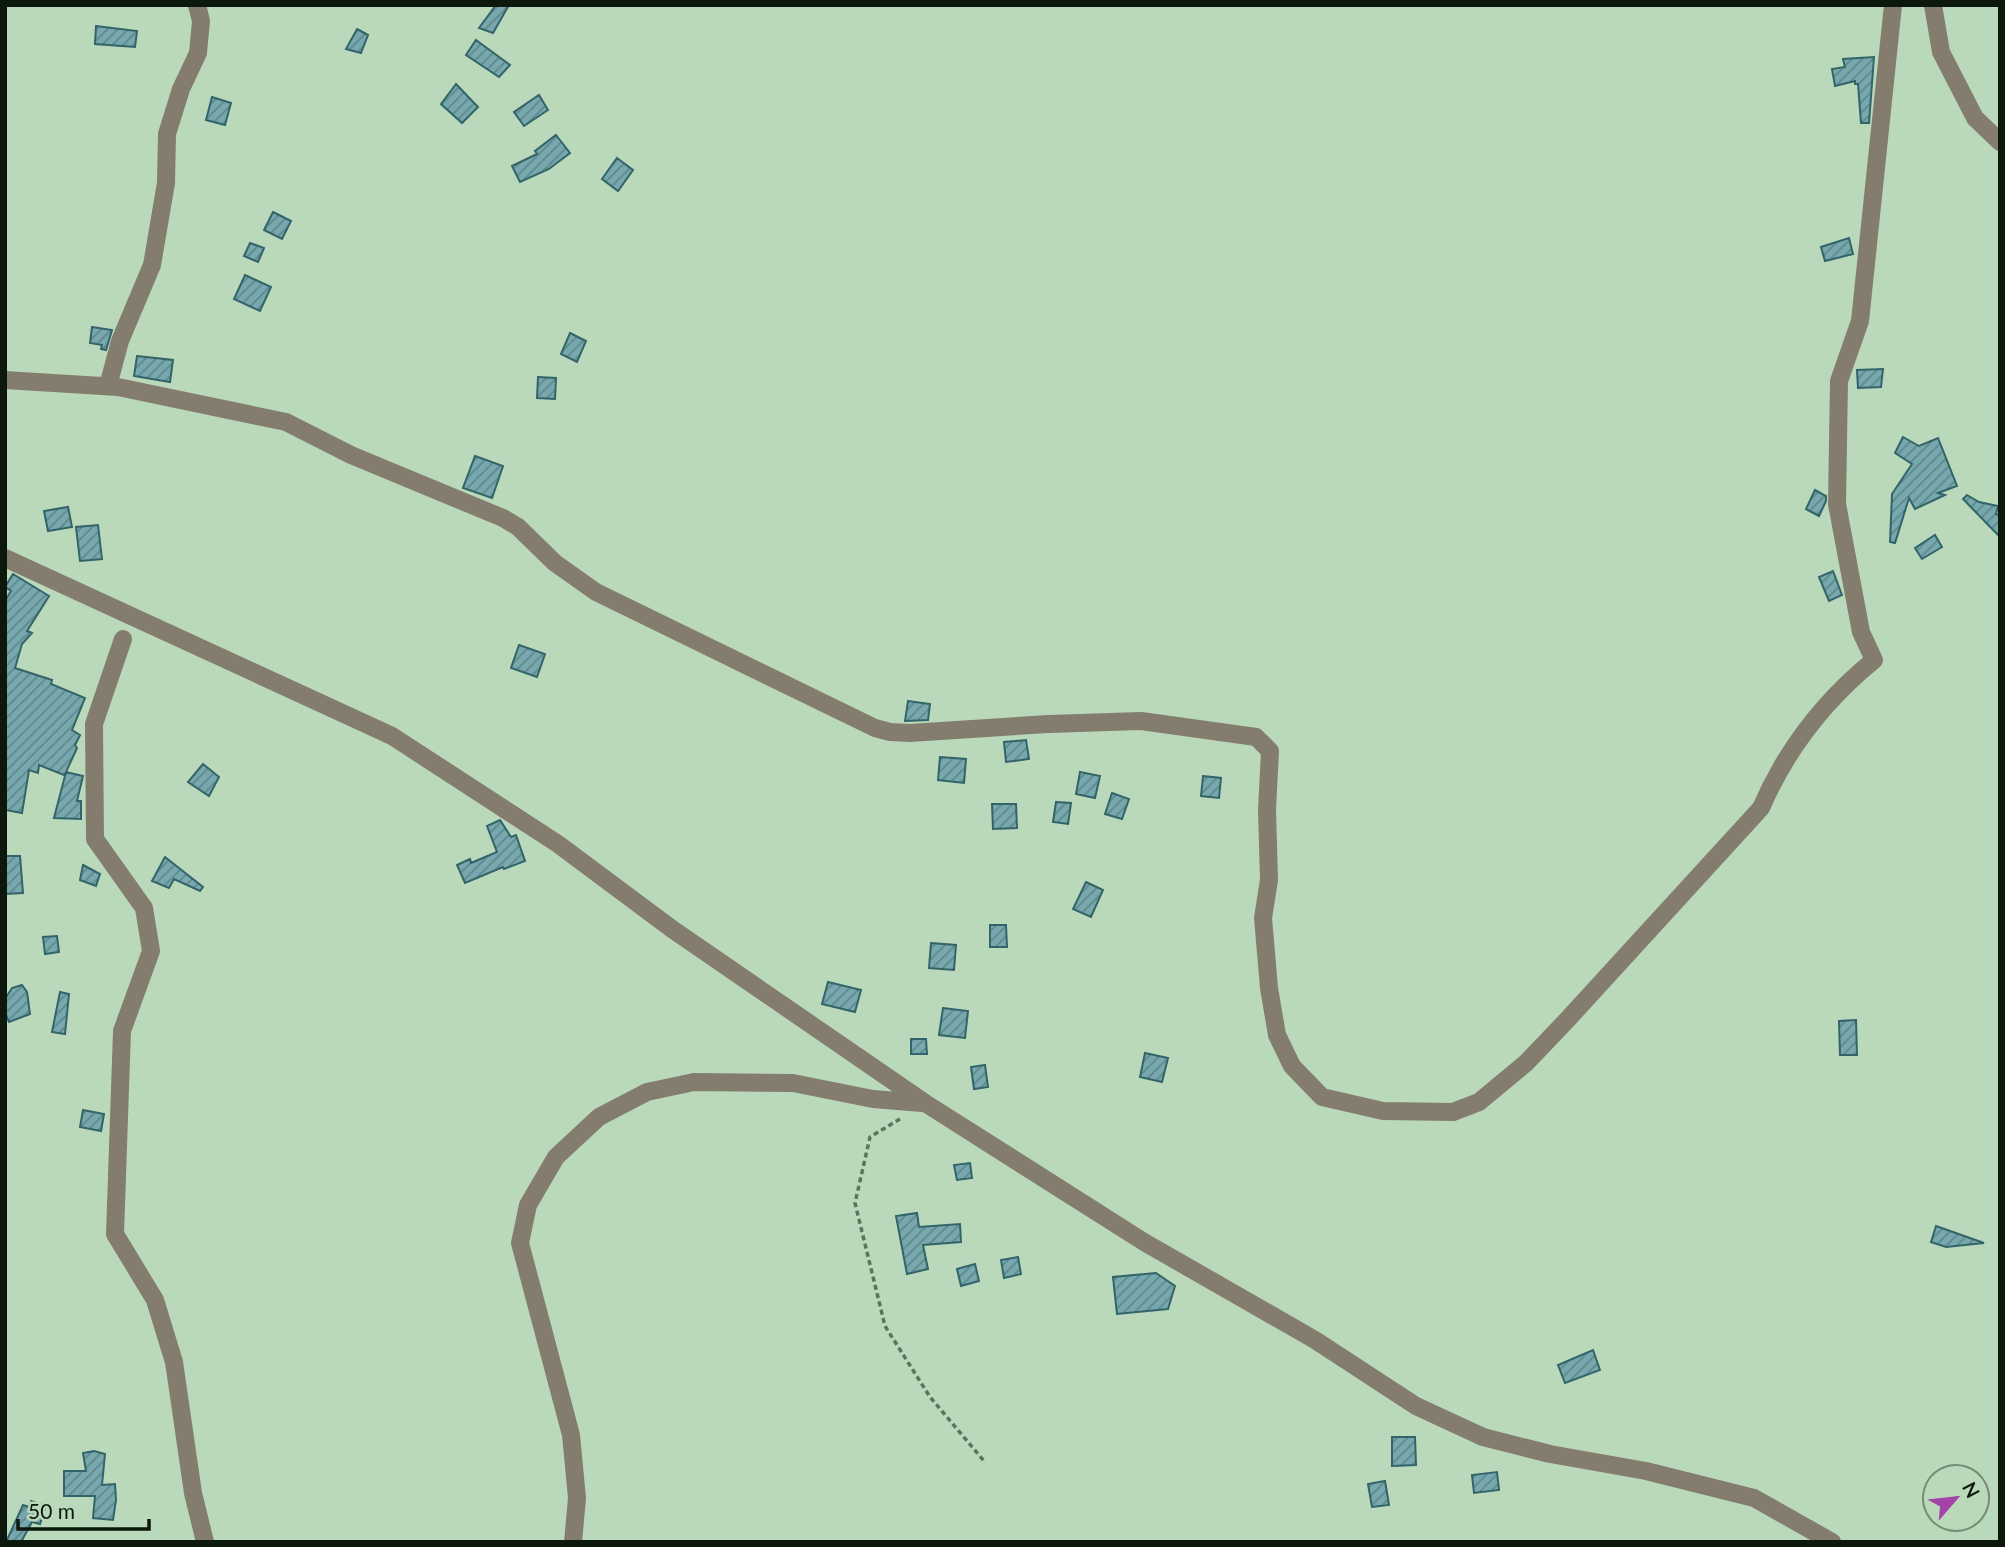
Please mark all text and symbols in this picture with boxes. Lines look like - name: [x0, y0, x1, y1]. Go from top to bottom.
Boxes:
- north arrow: [1921, 1463, 1991, 1533]
- text: N: [1958, 1478, 1985, 1502]
- scale bar: [18, 1488, 149, 1532]
- text: 50 m: [28, 1498, 75, 1523]

